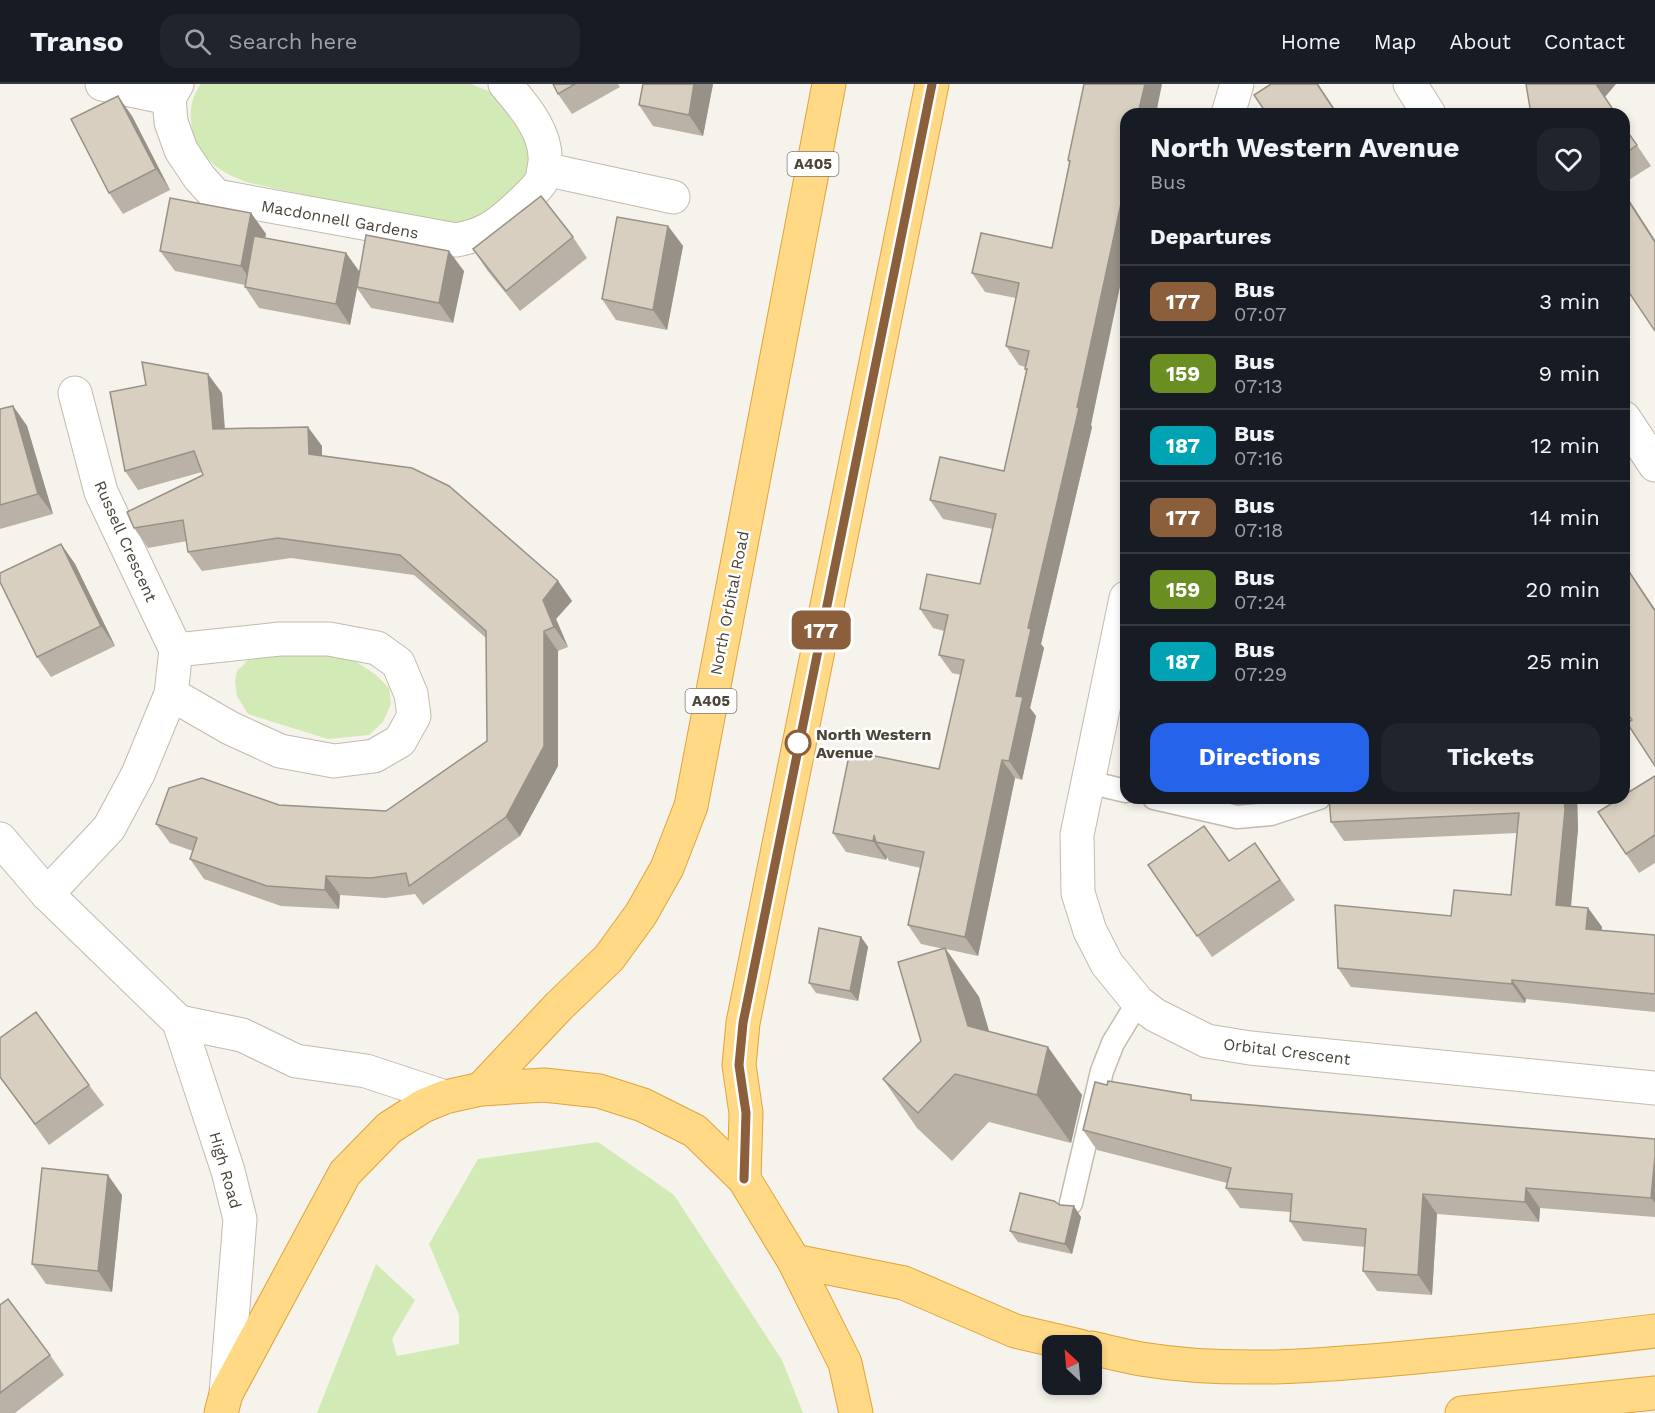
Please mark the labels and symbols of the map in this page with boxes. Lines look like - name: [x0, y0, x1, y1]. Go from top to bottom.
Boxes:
- road number: A405: [788, 152, 838, 176]
- street label: Macdonnell Gardens: [260, 196, 420, 243]
- street label: Russell Crescent: [90, 478, 161, 605]
- street label: North Orbital Road: [706, 529, 753, 677]
- line badge: 177: [786, 610, 856, 650]
- road number: A405: [686, 689, 736, 713]
- place label: North Western Avenue: [816, 725, 931, 762]
- marker: North Western Avenue: [785, 730, 811, 756]
- street label: Orbital Crescent: [1222, 1034, 1352, 1069]
- street label: High Road: [206, 1130, 246, 1211]
- north arrow: [1042, 1335, 1102, 1395]

